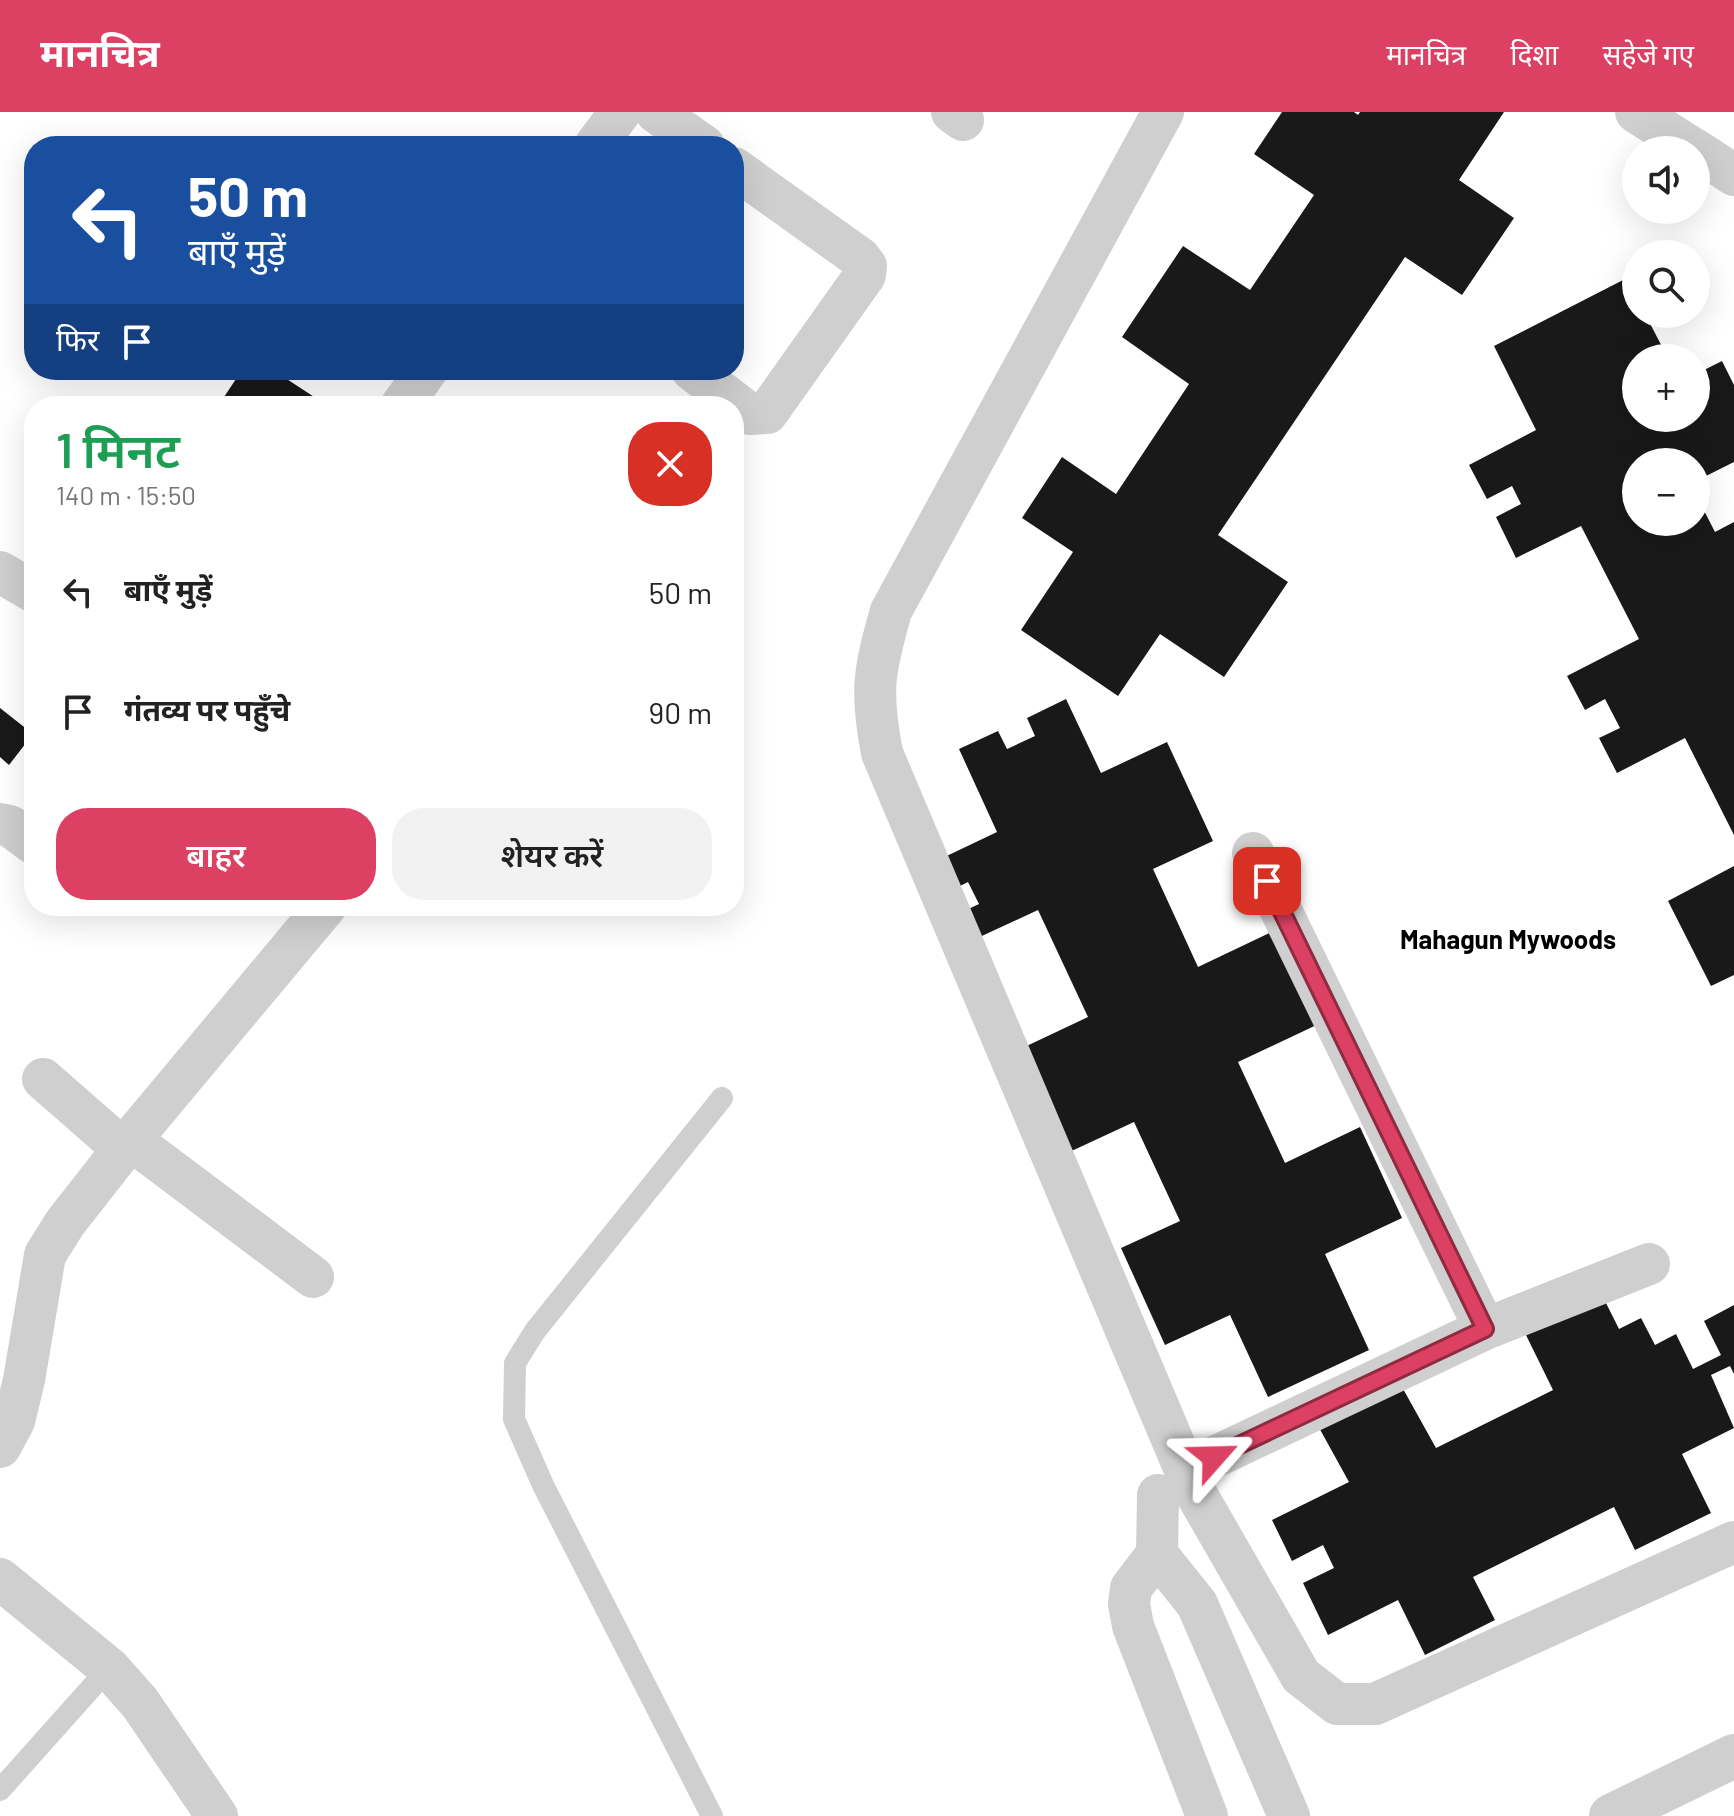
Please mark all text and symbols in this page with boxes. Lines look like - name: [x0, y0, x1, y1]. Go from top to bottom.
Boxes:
- text: मानचित्र: [40, 29, 160, 75]
- text: मानचित्र: [1386, 37, 1466, 71]
- text: दिशा: [1510, 37, 1559, 71]
- text: सहेजे गए: [1603, 37, 1694, 71]
- map controls: [1622, 136, 1710, 536]
- button: sound: [1622, 136, 1710, 224]
- text: 50 m: [188, 161, 308, 228]
- icon: left: [56, 168, 160, 272]
- text: बाएँ मुड़ें: [188, 229, 286, 272]
- button: search: [1622, 240, 1710, 328]
- icon: arrive: [115, 320, 159, 364]
- text: फिर: [56, 321, 99, 357]
- button: +: [1622, 344, 1710, 432]
- text: 1 मिनट: [56, 420, 180, 478]
- button: close: [628, 422, 712, 506]
- button: −: [1622, 448, 1710, 536]
- text: 140 m · 15:50: [56, 479, 196, 510]
- icon: left: [56, 570, 100, 614]
- text: बाएँ मुड़ें: [124, 571, 212, 607]
- text: 50 m: [649, 574, 712, 610]
- icon: arrive: [56, 690, 100, 734]
- text: गंतव्य पर पहुँचे: [124, 691, 290, 727]
- text: 90 m: [649, 694, 712, 730]
- button: बाहर: [56, 808, 376, 900]
- button: शेयर करें: [392, 808, 712, 900]
- pin: [1233, 847, 1301, 915]
- icon: arrive: [1245, 859, 1289, 903]
- district label: Mahagun Mywoods: [1400, 923, 1616, 954]
- position arrow: [1172, 1415, 1256, 1499]

